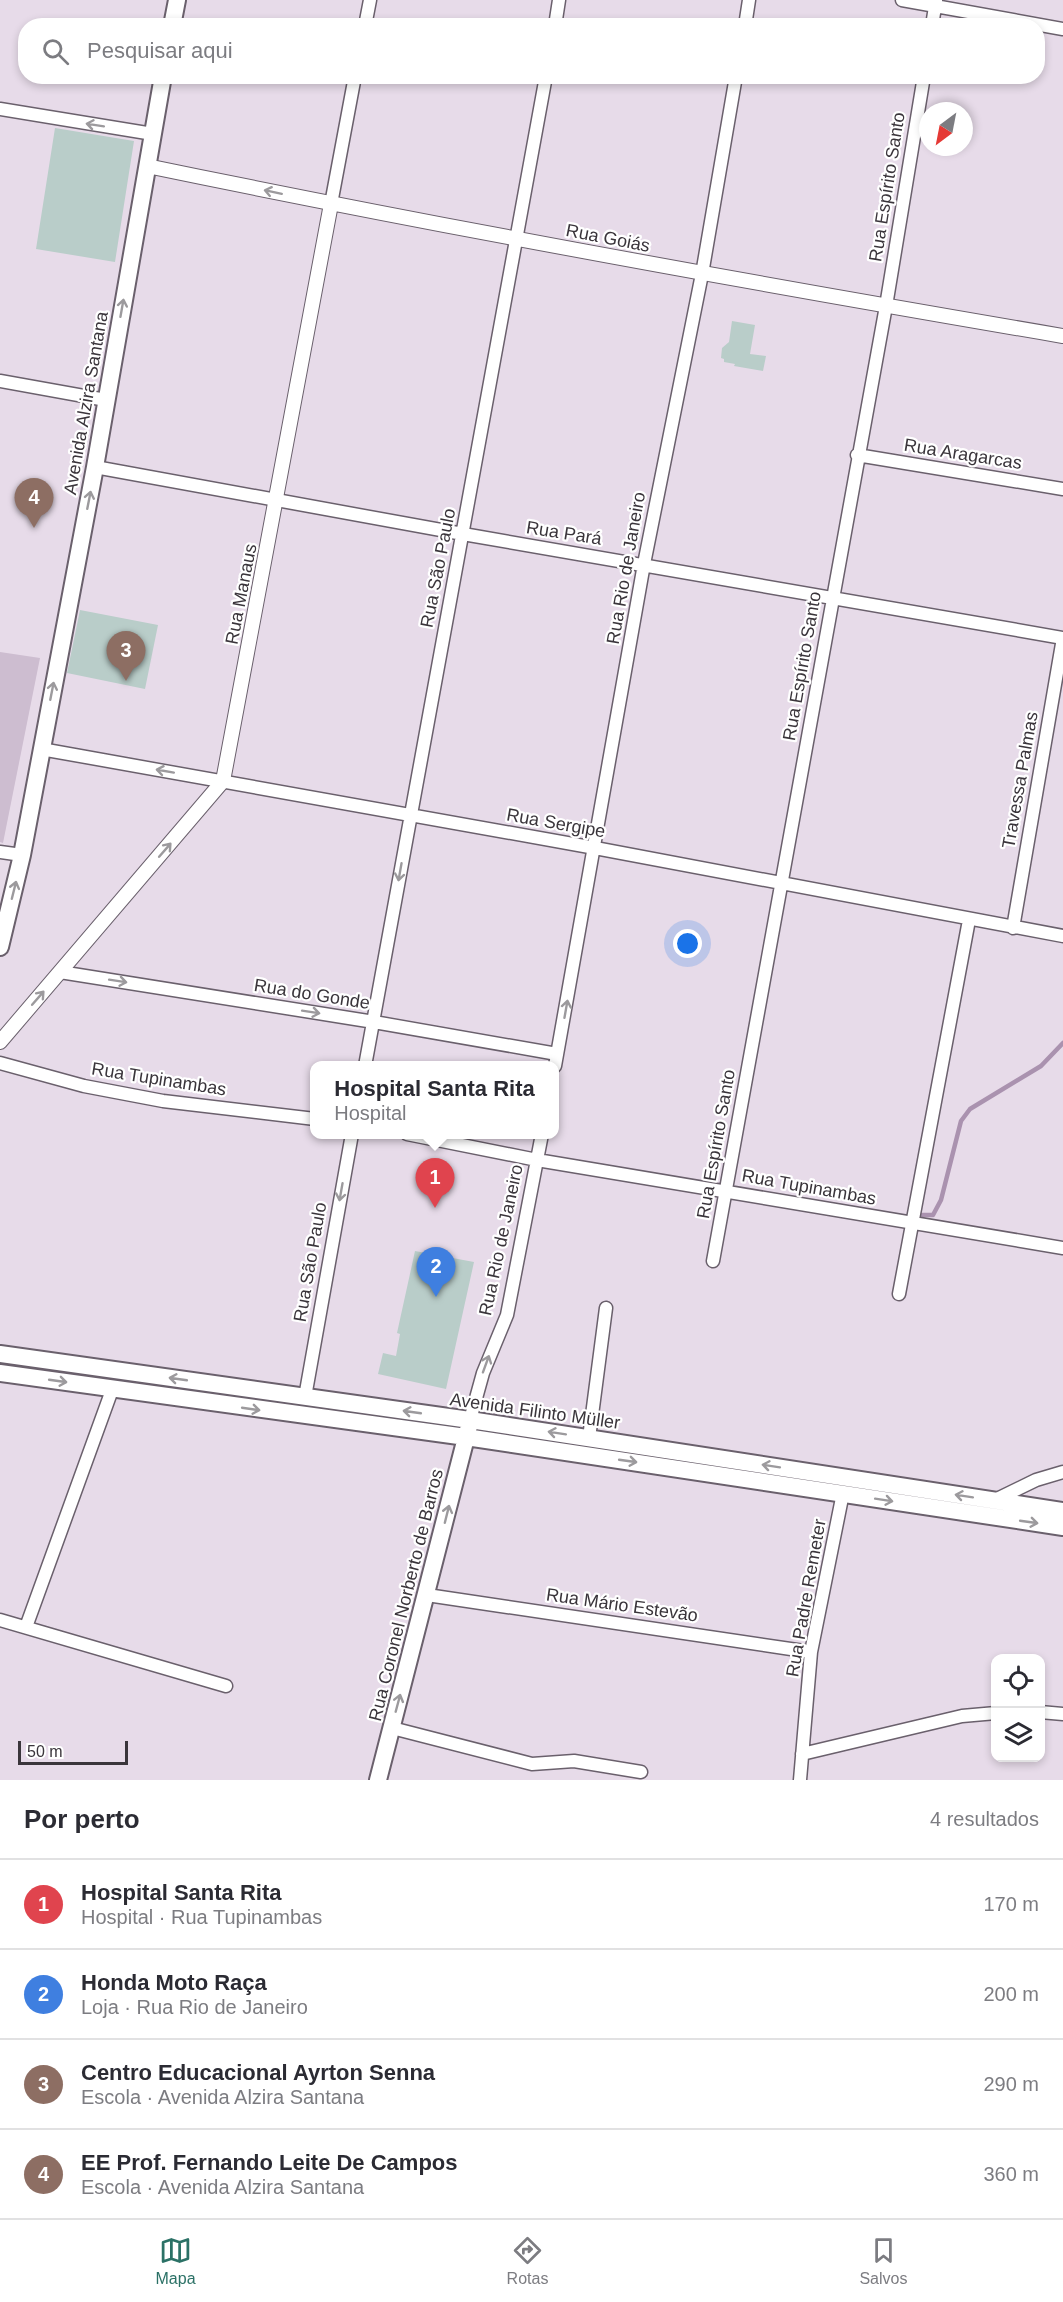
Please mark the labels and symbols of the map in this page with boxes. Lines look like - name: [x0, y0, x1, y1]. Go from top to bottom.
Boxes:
- north arrow: [919, 102, 973, 156]
- street label: Rua Espírito Santo: [865, 111, 909, 263]
- one-way arrow: [86, 119, 106, 130]
- one-way arrow: [264, 186, 284, 197]
- street label: Rua Goiás: [564, 220, 652, 256]
- one-way arrow: [117, 298, 128, 318]
- street label: Avenida Alzira Santana: [60, 309, 112, 496]
- street label: Rua Aragarcas: [903, 435, 1023, 473]
- pin: 4: [15, 478, 54, 528]
- one-way arrow: [84, 490, 95, 510]
- street label: Rua Rio de Janeiro: [603, 490, 649, 646]
- street label: Rua São Paulo: [417, 507, 459, 629]
- street label: Rua Pará: [525, 517, 604, 549]
- street label: Rua Manaus: [221, 542, 261, 646]
- street label: Rua Espírito Santo: [779, 590, 825, 742]
- pin: 3: [106, 632, 146, 681]
- one-way arrow: [47, 682, 58, 702]
- street label: Travessa Palmas: [998, 710, 1042, 850]
- one-way arrow: [156, 765, 176, 776]
- street label: Rua Sergipe: [505, 804, 607, 842]
- one-way arrow: [158, 842, 172, 857]
- one-way arrow: [394, 862, 405, 881]
- one-way arrow: [8, 881, 20, 900]
- your location: [673, 929, 702, 958]
- street label: Rua do Gonde: [253, 975, 371, 1013]
- one-way arrow: [108, 976, 127, 987]
- one-way arrow: [31, 991, 45, 1006]
- one-way arrow: [561, 1000, 572, 1019]
- one-way arrow: [300, 1006, 320, 1017]
- street label: Rua Tupinambas: [90, 1058, 228, 1100]
- street label: Rua Espírito Santo: [693, 1068, 739, 1220]
- pin: 1: [416, 1158, 454, 1208]
- street label: Rua Rio de Janeiro: [475, 1163, 527, 1317]
- street label: Rua Tupinambas: [740, 1165, 878, 1209]
- one-way arrow: [336, 1182, 347, 1201]
- street label: Rua São Paulo: [290, 1201, 330, 1323]
- pin: 2: [416, 1248, 456, 1297]
- one-way arrow: [482, 1355, 493, 1374]
- one-way arrow: [168, 1373, 188, 1384]
- one-way arrow: [47, 1376, 67, 1387]
- street label: Avenida Filinto Müller: [449, 1389, 621, 1433]
- one-way arrow: [241, 1403, 260, 1414]
- one-way arrow: [403, 1407, 423, 1418]
- one-way arrow: [548, 1428, 568, 1439]
- one-way arrow: [618, 1456, 638, 1467]
- one-way arrow: [762, 1461, 781, 1472]
- street label: Rua Coronel Norberto de Barros: [365, 1467, 447, 1723]
- one-way arrow: [954, 1491, 974, 1502]
- one-way arrow: [873, 1495, 893, 1506]
- one-way arrow: [442, 1505, 454, 1524]
- one-way arrow: [1019, 1516, 1039, 1527]
- street label: Rua Padre Remeter: [782, 1517, 830, 1679]
- street label: Rua Mário Estevão: [545, 1584, 699, 1626]
- one-way arrow: [393, 1694, 405, 1713]
- scale bar: [18, 1738, 128, 1766]

